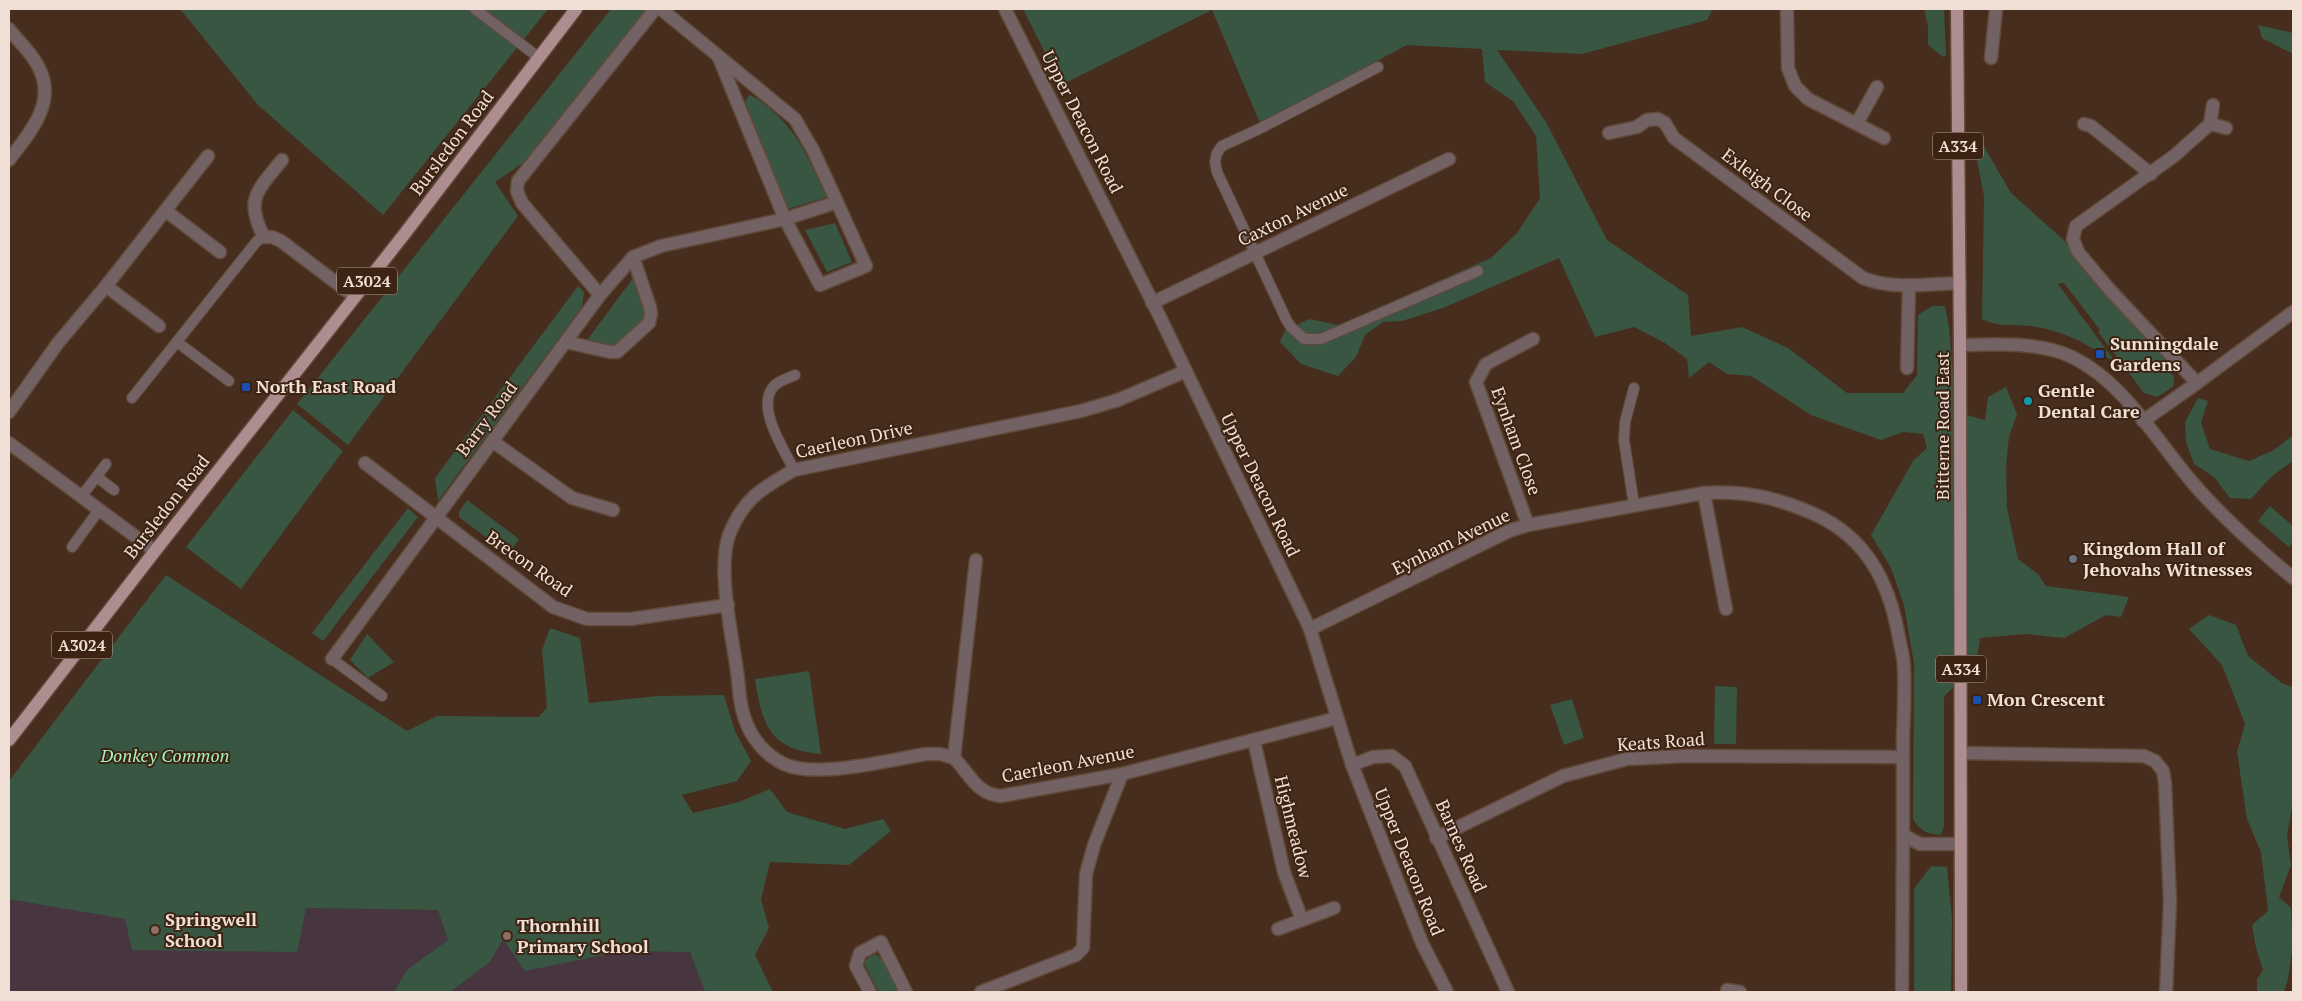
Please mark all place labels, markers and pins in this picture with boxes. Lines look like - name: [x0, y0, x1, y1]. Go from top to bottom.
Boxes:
- place label: Sunningdale Gardens: [2110, 331, 2219, 376]
- marker: Sunningdale Gardens: [2094, 348, 2106, 360]
- place label: North East Road: [256, 374, 397, 398]
- place label: Gentle Dental Care: [2038, 378, 2140, 423]
- marker: North East Road: [240, 381, 252, 393]
- marker: Gentle Dental Care: [2022, 395, 2034, 407]
- place label: Kingdom Hall of Jehovahs Witnesses: [2083, 536, 2253, 581]
- marker: Kingdom Hall of Jehovahs Witnesses: [2067, 553, 2079, 565]
- place label: Mon Crescent: [1987, 687, 2105, 711]
- marker: Mon Crescent: [1971, 694, 1983, 706]
- place label: Springwell School: [165, 907, 257, 952]
- place label: Thornhill Primary School: [517, 913, 649, 958]
- marker: Springwell School: [149, 924, 161, 936]
- marker: Thornhill Primary School: [501, 930, 513, 942]

